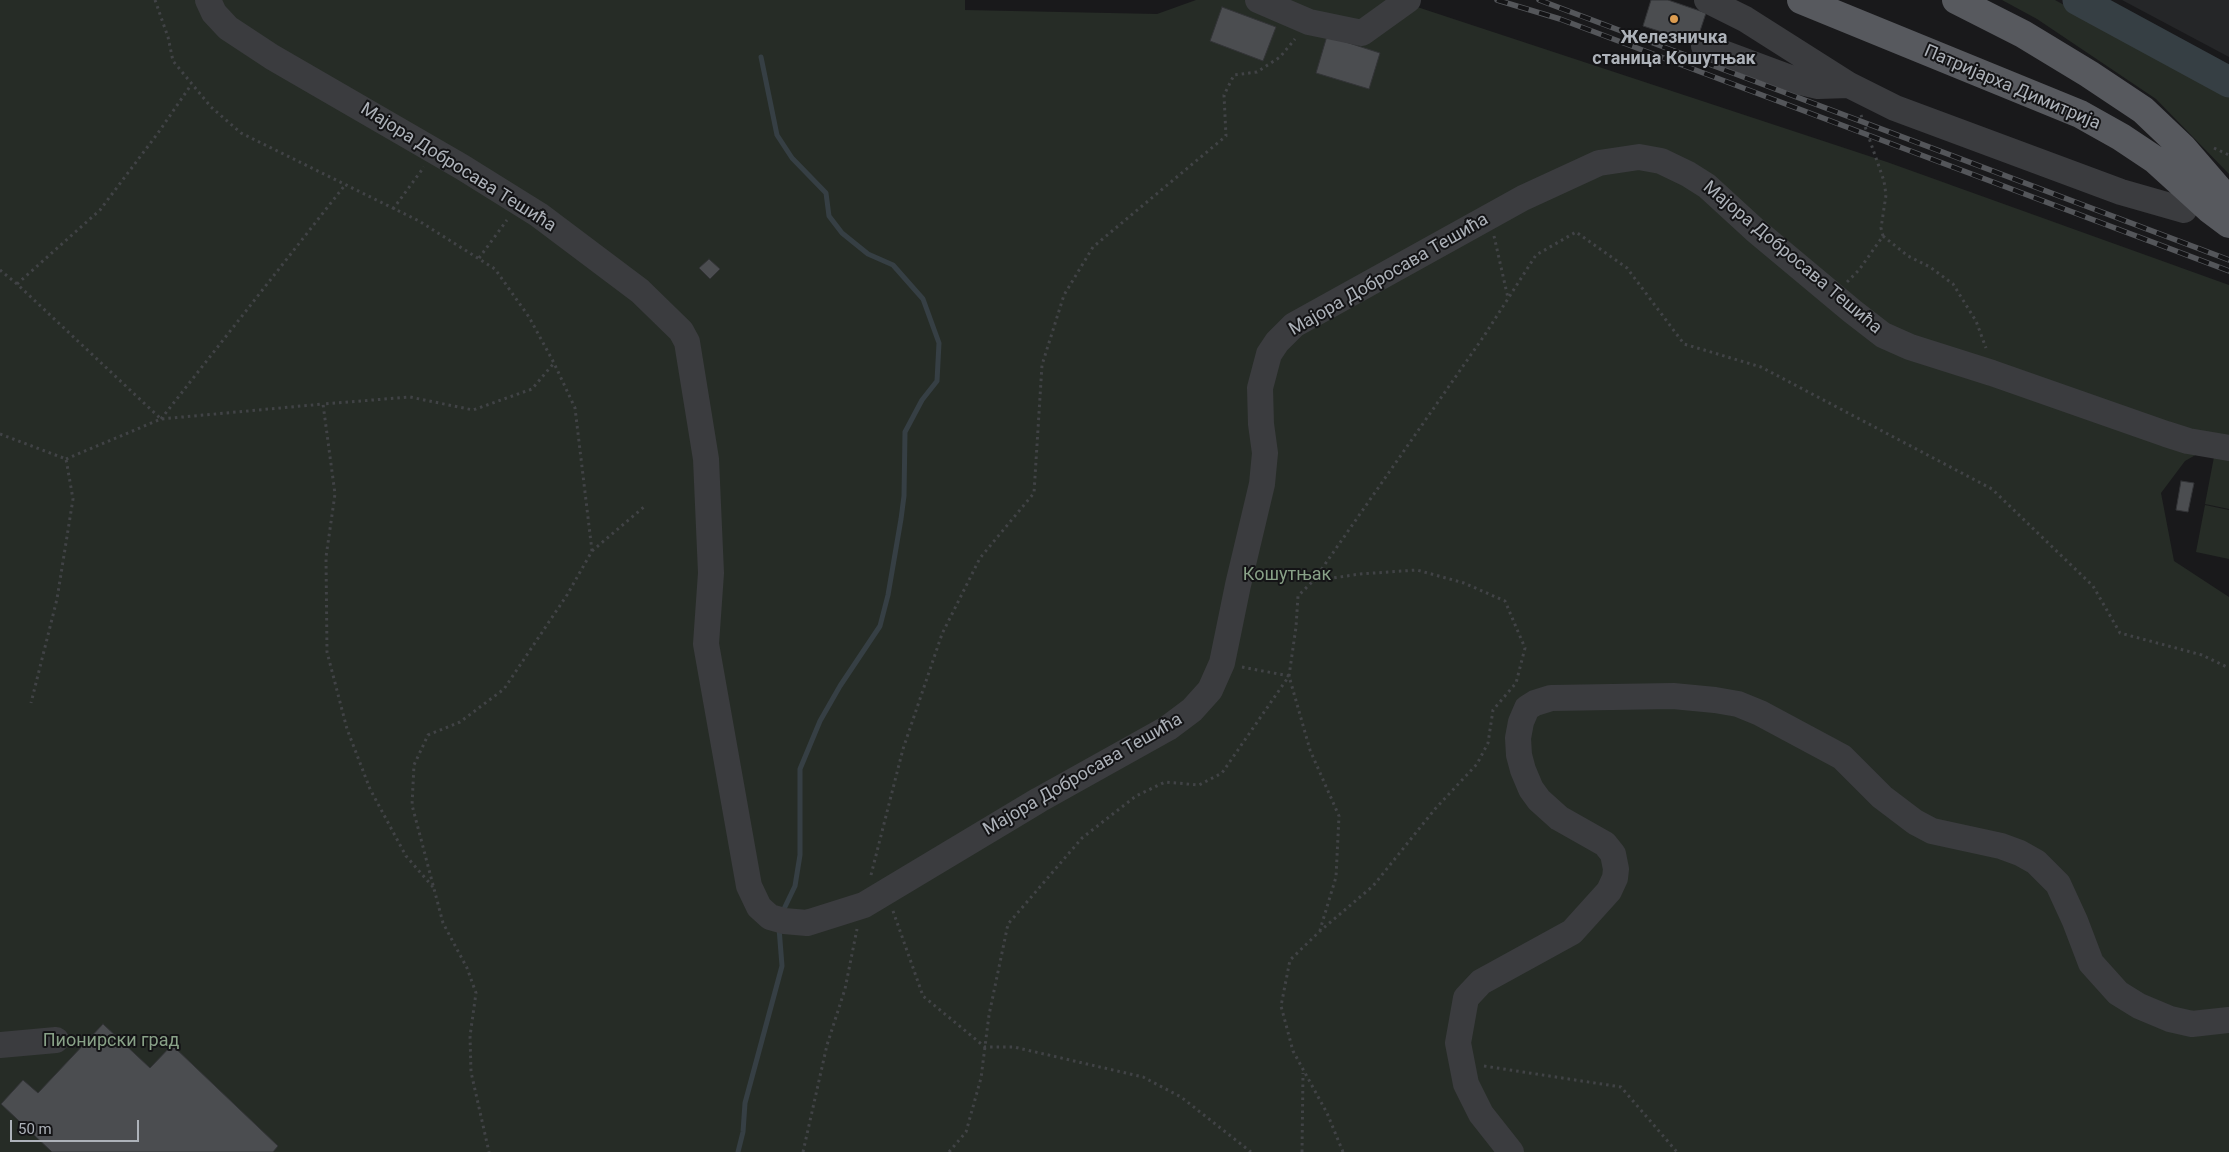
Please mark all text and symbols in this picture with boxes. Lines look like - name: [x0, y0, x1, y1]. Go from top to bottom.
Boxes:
- marker: Железничка станица Кошутњак: [1668, 13, 1680, 25]
- place label: Железничка станица Кошутњак: [1592, 27, 1756, 70]
- street label: Патријарха Димитрија: [1920, 41, 2104, 135]
- street label: Мајора Добросава Тешића: [356, 99, 560, 237]
- street label: Мајора Добросава Тешића: [1698, 177, 1886, 339]
- street label: Мајора Добросава Тешића: [1286, 209, 1492, 341]
- park label: Кошутњак: [1243, 564, 1331, 586]
- street label: Мајора Добросава Тешића: [980, 709, 1186, 841]
- park label: Пионирски град: [43, 1030, 179, 1052]
- scale bar: [12, 1110, 141, 1142]
- text: 50 m: [18, 1120, 52, 1138]

